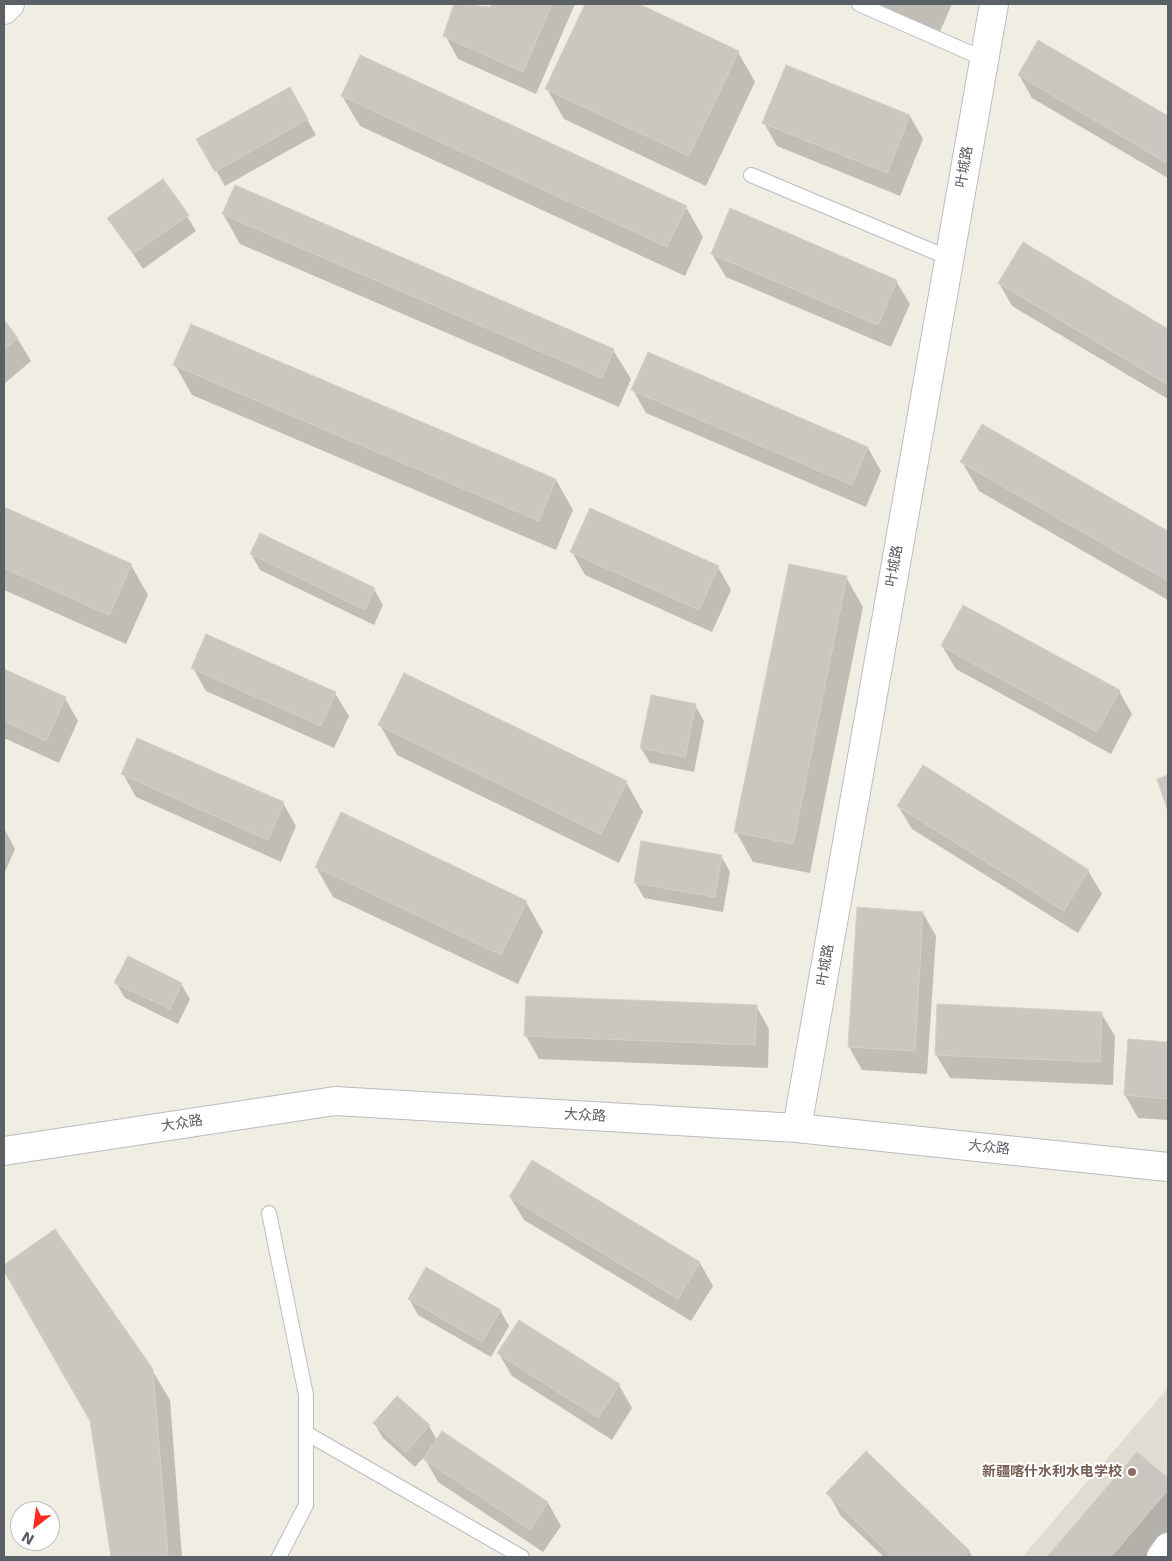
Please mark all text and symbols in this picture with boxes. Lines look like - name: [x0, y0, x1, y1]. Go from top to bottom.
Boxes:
- street label: 叶城路: [953, 145, 977, 189]
- street label: 叶城路: [883, 544, 907, 588]
- street label: 叶城路: [814, 943, 838, 987]
- street label: 大众路: [564, 1107, 606, 1125]
- street label: 大众路: [160, 1112, 204, 1136]
- street label: 大众路: [967, 1137, 1011, 1159]
- place label: 新疆喀什水利水电学校: [982, 1464, 1122, 1480]
- marker: 新疆喀什水利水电学校: [1126, 1466, 1138, 1478]
- north arrow: [10, 1501, 60, 1551]
- text: N: [19, 1528, 37, 1548]

